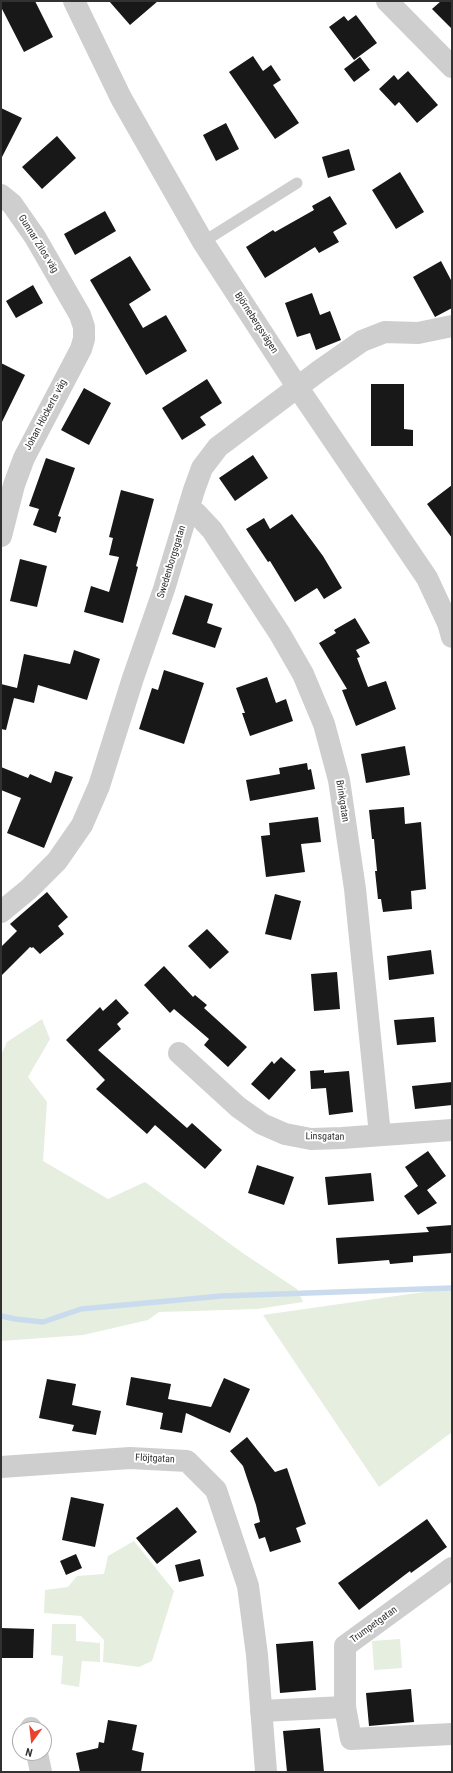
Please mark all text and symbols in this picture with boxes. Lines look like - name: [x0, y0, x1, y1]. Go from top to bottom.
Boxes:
- street label: Gunnar Zilos väg: [15, 213, 61, 275]
- street label: Björnebergsvägen: [232, 290, 280, 356]
- street label: Johan Höckerts väg: [22, 377, 70, 453]
- street label: Swedenborgsgatan: [155, 524, 189, 600]
- street label: Brinkgatan: [333, 779, 351, 823]
- street label: Linsgatan: [306, 1131, 344, 1143]
- street label: Flöjtgatan: [135, 1452, 175, 1466]
- street label: Trumpetgatan: [348, 1604, 400, 1646]
- north arrow: [12, 1721, 52, 1761]
- text: N: [24, 1745, 34, 1759]

